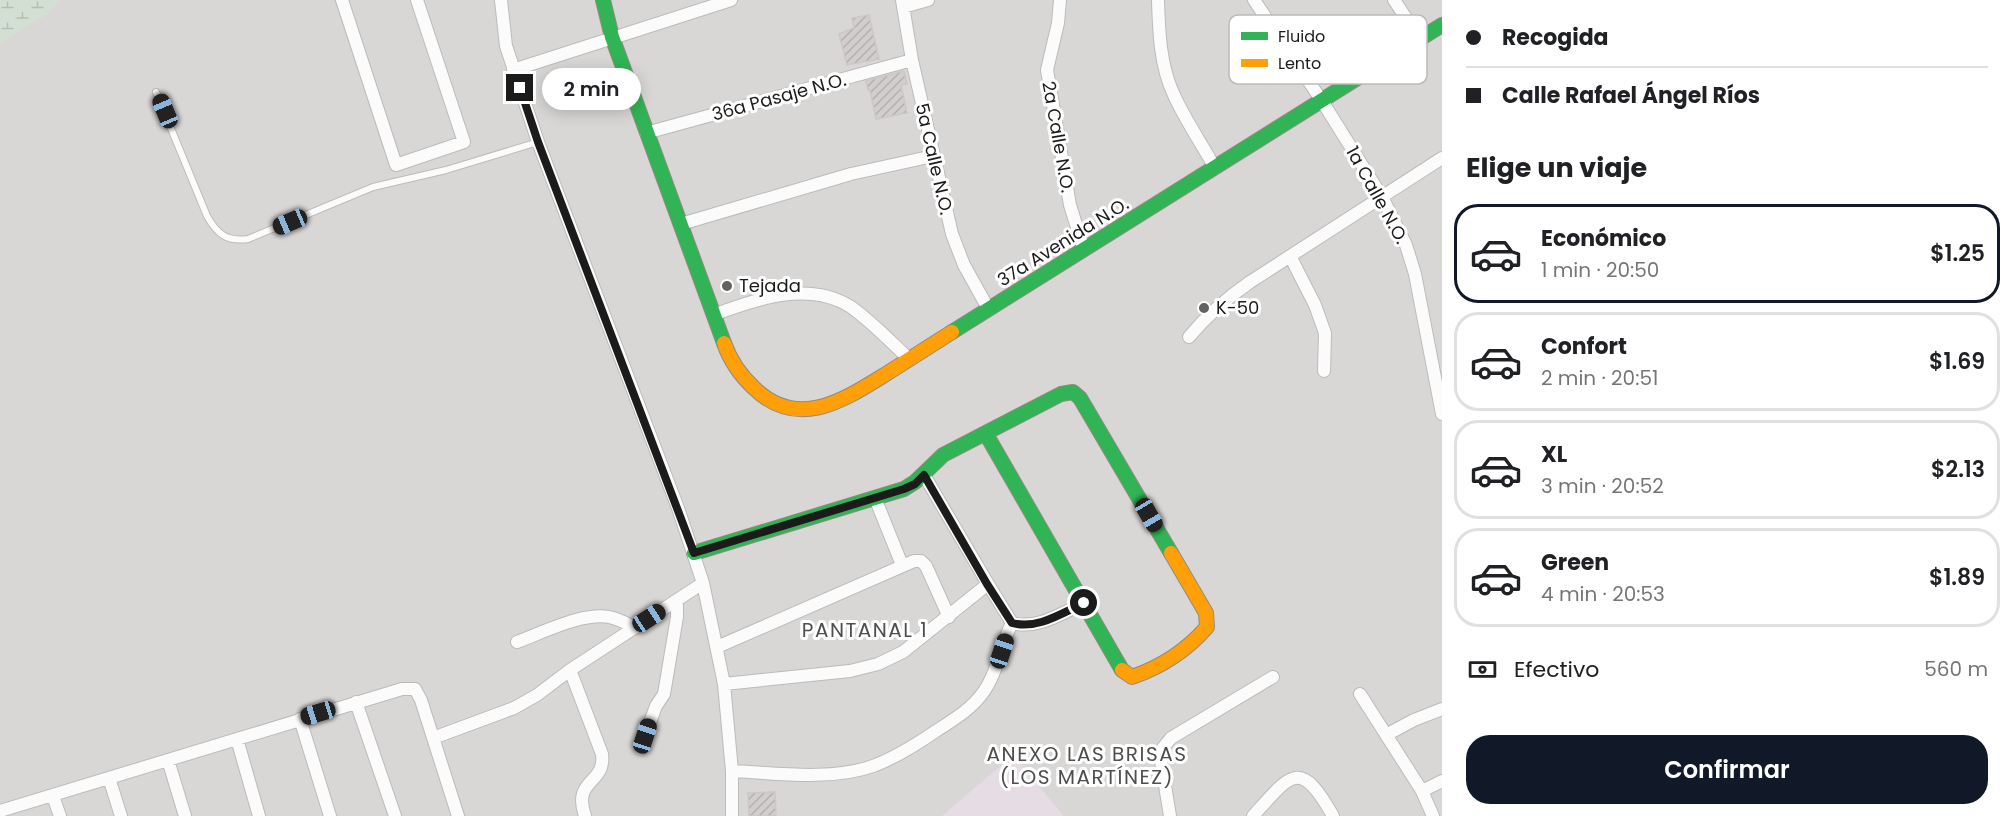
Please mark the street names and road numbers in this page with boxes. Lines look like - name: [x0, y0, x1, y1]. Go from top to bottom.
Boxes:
- street label: 36a Pasaje N.O.: [709, 67, 849, 126]
- street label: 2a Calle N.O.: [1036, 79, 1081, 195]
- street label: 5a Calle N.O.: [910, 101, 959, 217]
- street label: 1a Calle N.O.: [1340, 141, 1415, 248]
- street label: 37a Avenida N.O.: [992, 191, 1133, 292]

